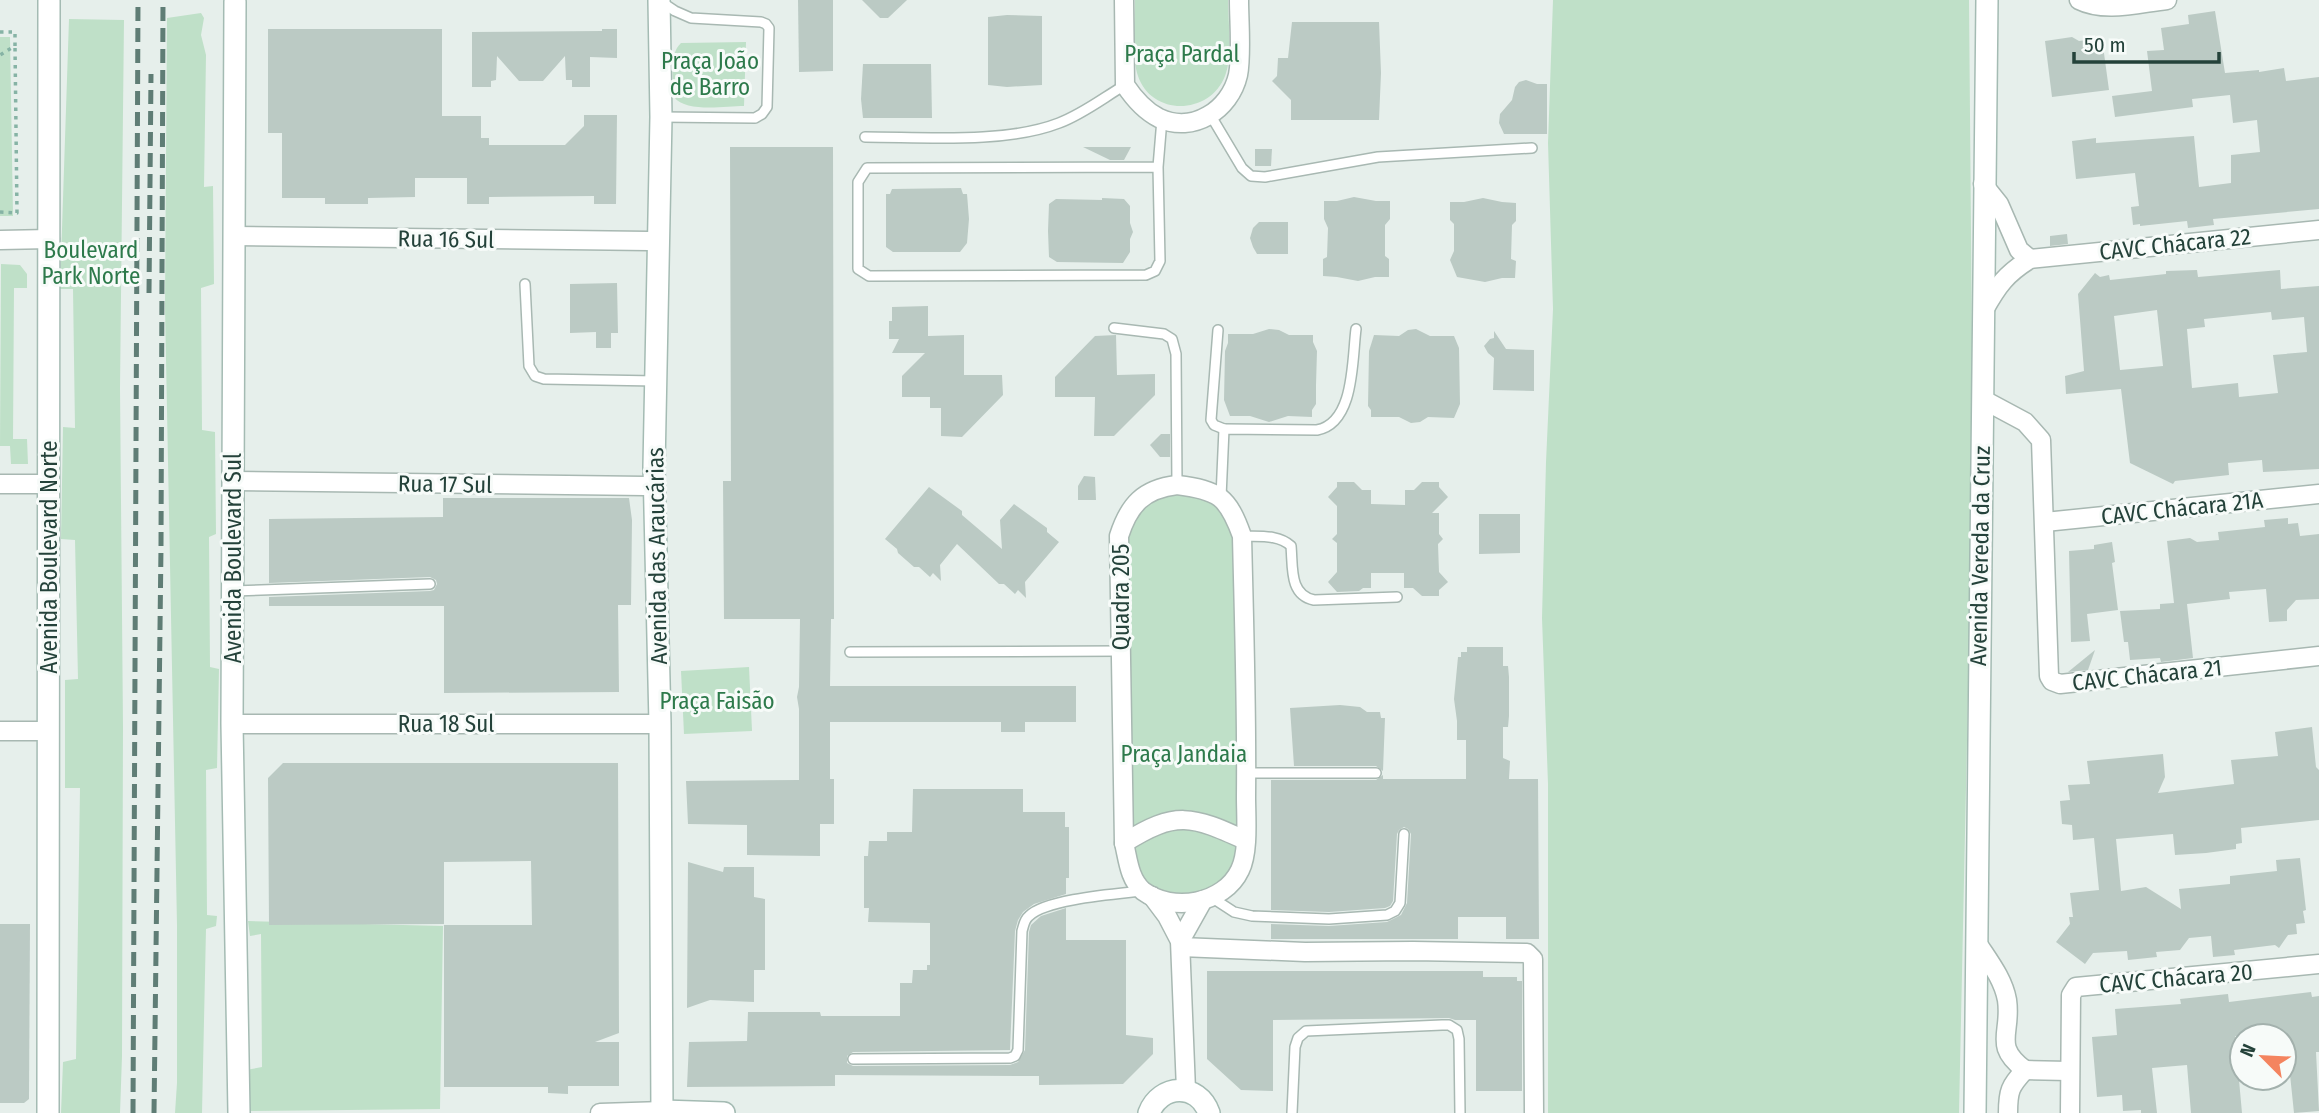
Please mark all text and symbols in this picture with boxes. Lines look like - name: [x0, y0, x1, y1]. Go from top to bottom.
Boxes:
- scale bar: [2074, 21, 2219, 65]
- text: 50 m: [2084, 32, 2126, 58]
- park label: Praça Pardal: [1124, 40, 1240, 68]
- park label: Praça João de Barro: [661, 47, 759, 101]
- street label: CAVC Chácara 22: [2098, 222, 2252, 266]
- street label: Rua 16 Sul: [397, 224, 495, 254]
- park label: Boulevard Park Norte: [42, 236, 140, 290]
- street label: Avenida Boulevard Norte: [35, 440, 63, 674]
- street label: Avenida Vereda da Cruz: [1964, 446, 1996, 666]
- street label: Avenida das Araucárias: [641, 447, 673, 665]
- street label: Avenida Boulevard Sul: [219, 453, 247, 663]
- street label: Rua 17 Sul: [398, 469, 492, 499]
- street label: CAVC Chácara 21A: [2100, 486, 2264, 530]
- street label: Quadra 205: [1107, 544, 1135, 650]
- street label: CAVC Chácara 21: [2071, 653, 2223, 697]
- park label: Praça Faisão: [659, 687, 775, 715]
- street label: Rua 18 Sul: [398, 710, 494, 738]
- park label: Praça Jandaia: [1121, 740, 1247, 768]
- street label: CAVC Chácara 20: [2098, 957, 2254, 999]
- north arrow: [2228, 1022, 2298, 1092]
- text: N: [2235, 1040, 2261, 1060]

